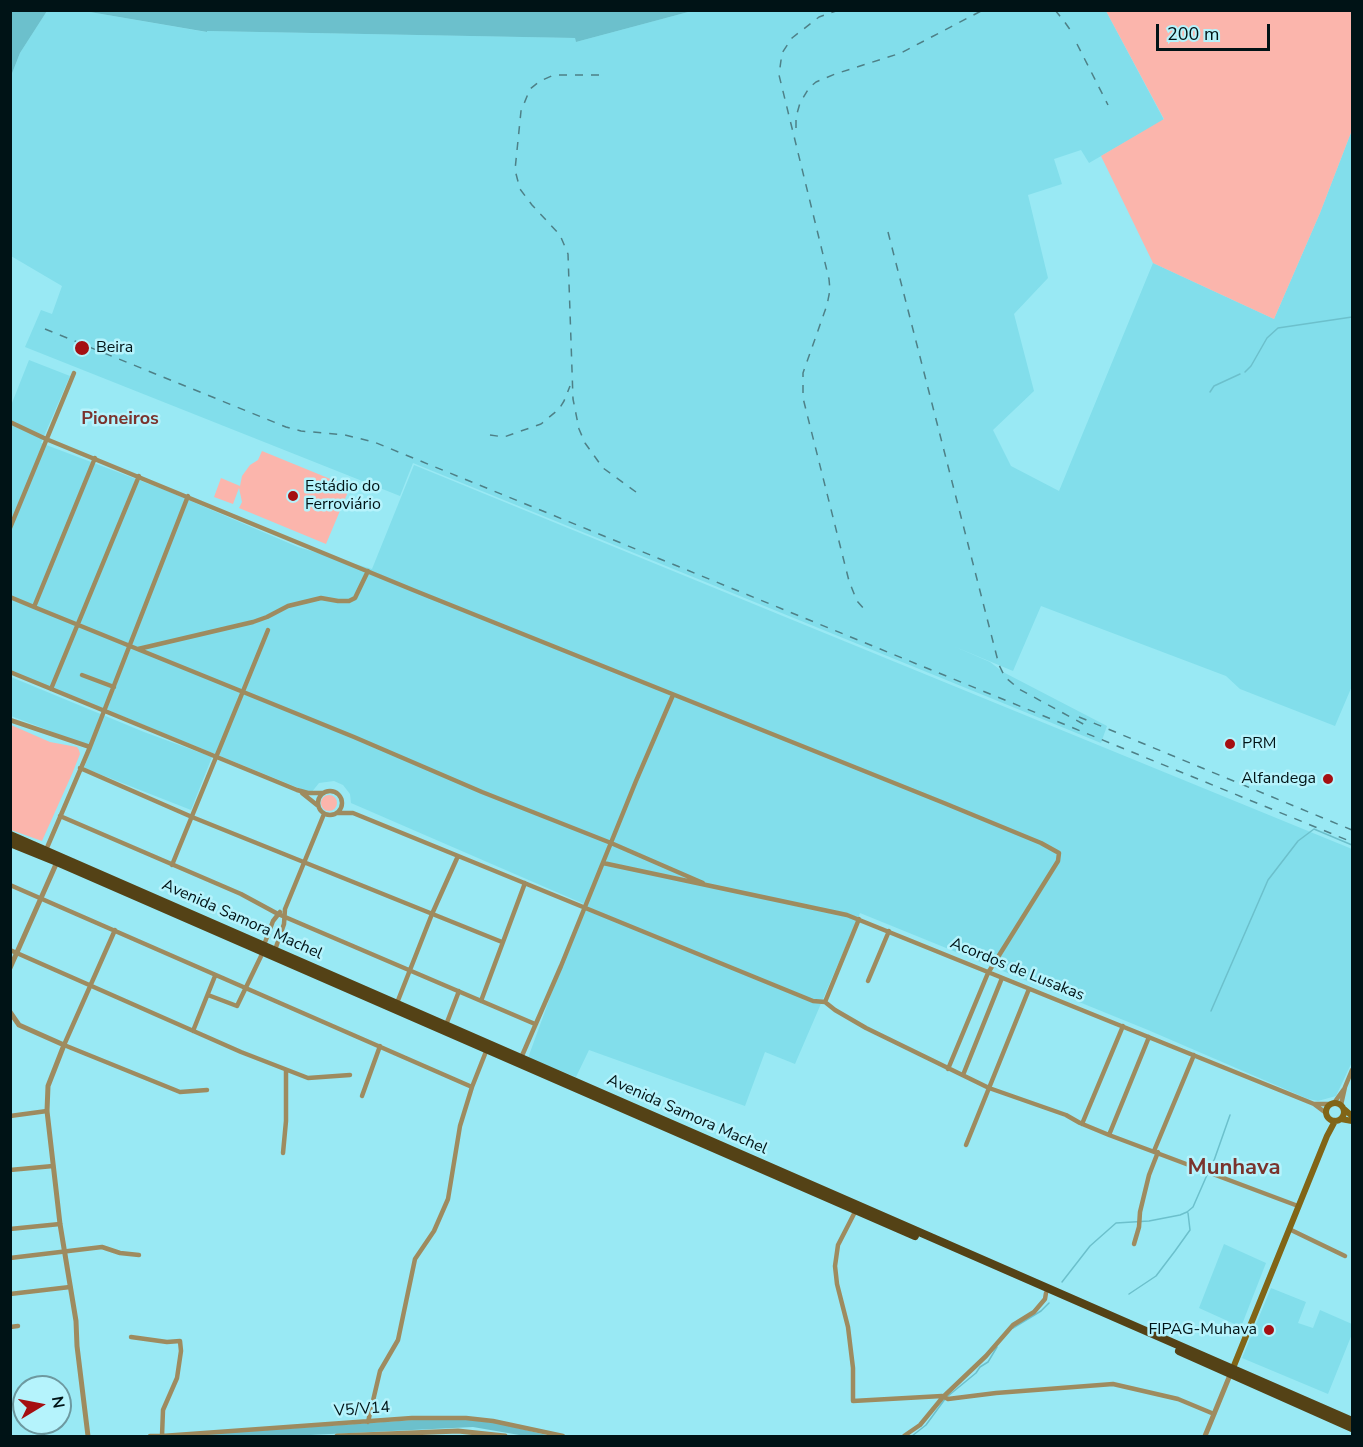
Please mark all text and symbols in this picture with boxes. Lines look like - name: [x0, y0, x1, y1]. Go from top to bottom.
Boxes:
- scale bar: [1159, 12, 1273, 50]
- text: 200 m: [1167, 22, 1219, 46]
- place label: Beira: [96, 338, 133, 358]
- marker: Beira: [73, 339, 91, 357]
- district label: Pioneiros: [81, 409, 159, 431]
- place label: Estádio do Ferroviário: [305, 477, 381, 515]
- marker: Estádio do Ferroviário: [286, 489, 300, 503]
- place label: PRM: [1242, 734, 1277, 754]
- marker: PRM: [1223, 737, 1237, 751]
- place label: Alfandega: [1241, 769, 1316, 789]
- marker: Alfandega: [1321, 772, 1335, 786]
- street label: Avenida Samora Machel: [159, 876, 325, 964]
- street label: Acordos de Lusakas: [947, 934, 1087, 1006]
- street label: Avenida Samora Machel: [604, 1071, 770, 1159]
- district label: Munhava: [1188, 1156, 1280, 1182]
- place label: FIPAG-Muhava: [1149, 1320, 1257, 1340]
- marker: FIPAG-Muhava: [1262, 1323, 1276, 1337]
- north arrow: [12, 1375, 72, 1435]
- text: N: [46, 1394, 70, 1410]
- street label: V5/V14: [333, 1398, 391, 1422]

